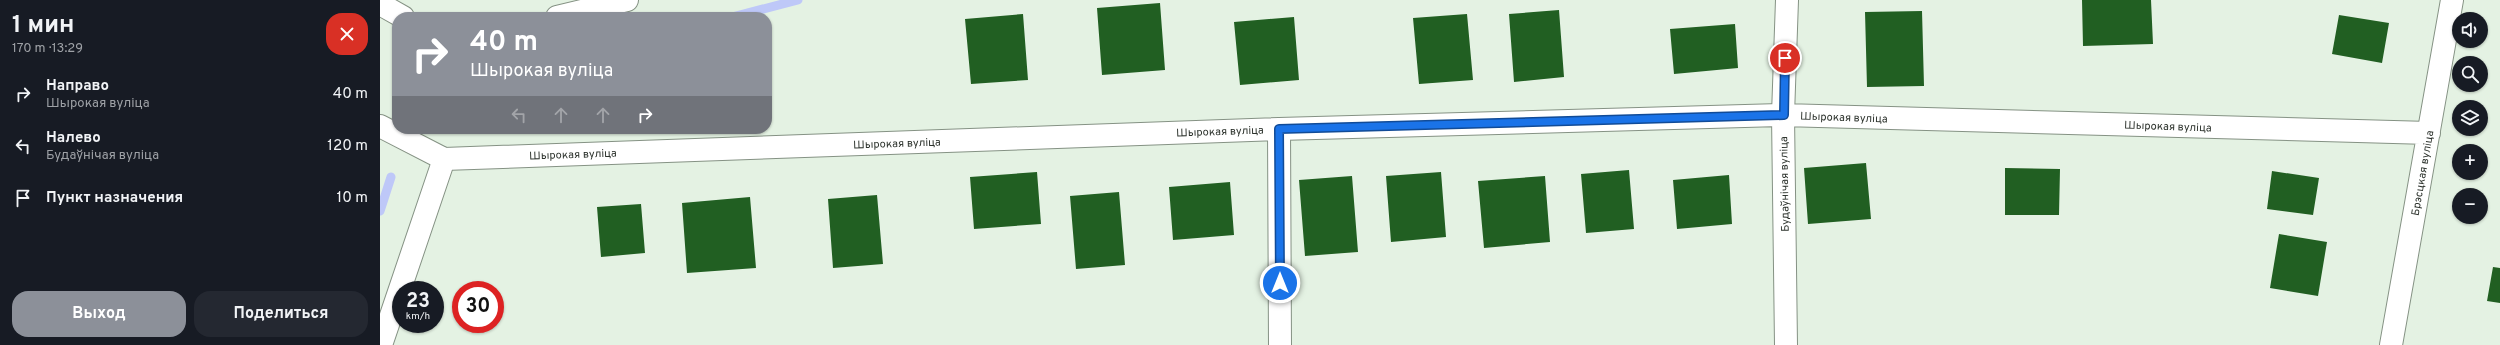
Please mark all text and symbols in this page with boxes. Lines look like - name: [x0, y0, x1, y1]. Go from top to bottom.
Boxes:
- text: 1 мин: [12, 11, 74, 41]
- map controls: [2452, 12, 2488, 224]
- button: sound: [2452, 12, 2488, 48]
- button: close: [326, 13, 368, 55]
- text: 40 m: [470, 25, 538, 61]
- icon: right: [404, 28, 456, 80]
- text: 170 m · 13:29: [12, 41, 83, 57]
- pin: [1768, 41, 1802, 75]
- icon: arrive: [1774, 47, 1796, 69]
- button: search: [2452, 56, 2488, 92]
- text: Шырокая вуліца: [470, 60, 613, 83]
- text: Направо: [46, 77, 109, 96]
- icon: right: [12, 83, 34, 105]
- text: 40 m: [333, 85, 368, 104]
- text: Шырокая вуліца: [46, 96, 150, 112]
- button: layers: [2452, 100, 2488, 136]
- icon: left: [508, 104, 530, 126]
- icon: ahead: [550, 104, 572, 126]
- icon: ahead: [592, 104, 614, 126]
- icon: right: [634, 104, 656, 126]
- street label: Шырокая вуліца: [1800, 109, 1888, 127]
- street label: Шырокая вуліца: [2124, 118, 2212, 136]
- street label: Шырокая вуліца: [1176, 123, 1264, 141]
- text: Налево: [46, 129, 101, 148]
- street label: Брэсцкая вуліца: [2409, 129, 2437, 217]
- icon: left: [12, 135, 34, 157]
- street label: Шырокая вуліца: [853, 135, 941, 153]
- street label: Будаўнічая вуліца: [1777, 136, 1793, 232]
- text: 120 m: [327, 137, 368, 156]
- button: +: [2452, 144, 2488, 180]
- street label: Шырокая вуліца: [529, 146, 617, 164]
- text: Будаўнічая вуліца: [46, 148, 159, 164]
- icon: arrive: [12, 187, 34, 209]
- button: −: [2452, 188, 2488, 224]
- text: Пункт назначения: [46, 189, 183, 208]
- text: 10 m: [337, 189, 368, 208]
- position arrow: [1259, 262, 1301, 304]
- speed limit sign: 30: [452, 281, 504, 333]
- text: 23: [406, 289, 430, 315]
- button: Выход: [12, 291, 186, 337]
- button: Поделиться: [194, 291, 368, 337]
- text: km/h: [406, 310, 430, 323]

